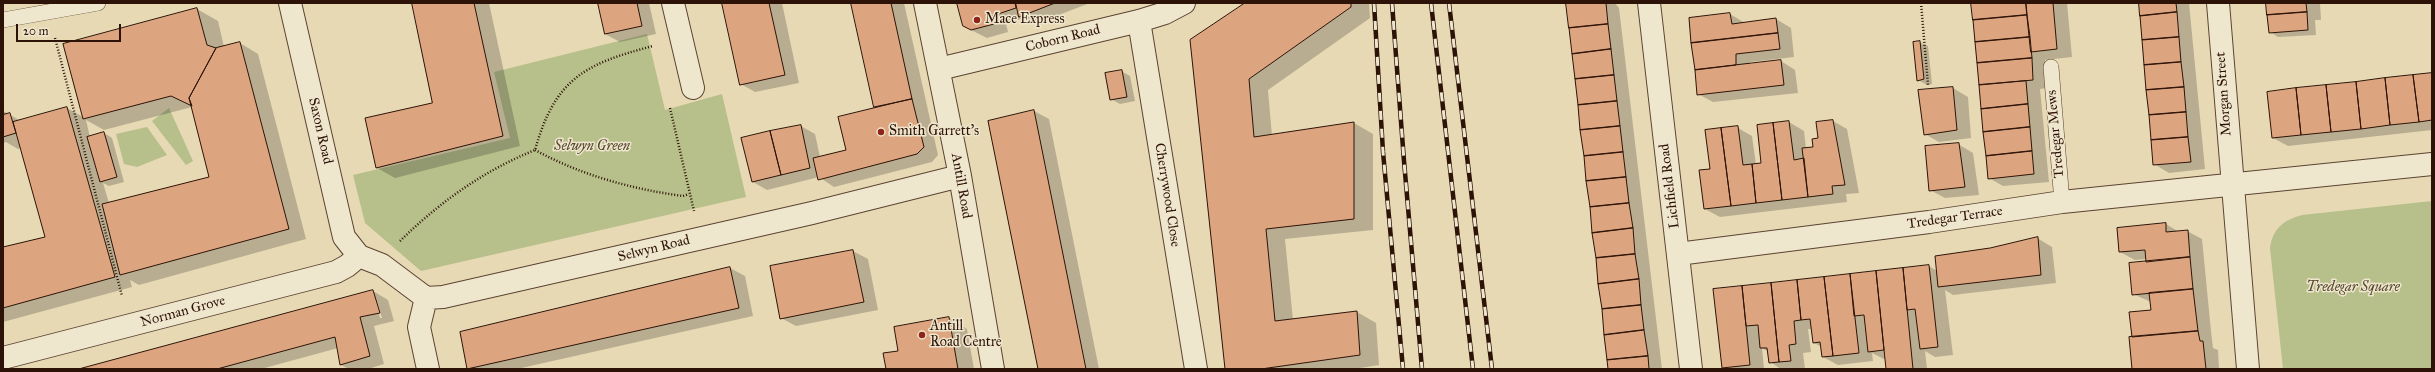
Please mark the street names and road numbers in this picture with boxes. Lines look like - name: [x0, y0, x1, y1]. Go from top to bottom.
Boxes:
- street label: Coborn Road: [1024, 22, 1102, 56]
- street label: Morgan Street: [2213, 51, 2235, 137]
- street label: Tredegar Mews: [2044, 89, 2068, 179]
- street label: Saxon Road: [304, 96, 336, 166]
- street label: Cherrywood Close: [1150, 142, 1184, 248]
- street label: Lichfield Road: [1656, 143, 1684, 229]
- street label: Antill Road: [947, 152, 975, 220]
- street label: Tredegar Terrace: [1906, 203, 2004, 233]
- street label: Selwyn Road: [616, 232, 692, 266]
- street label: Norman Grove: [139, 293, 227, 331]

